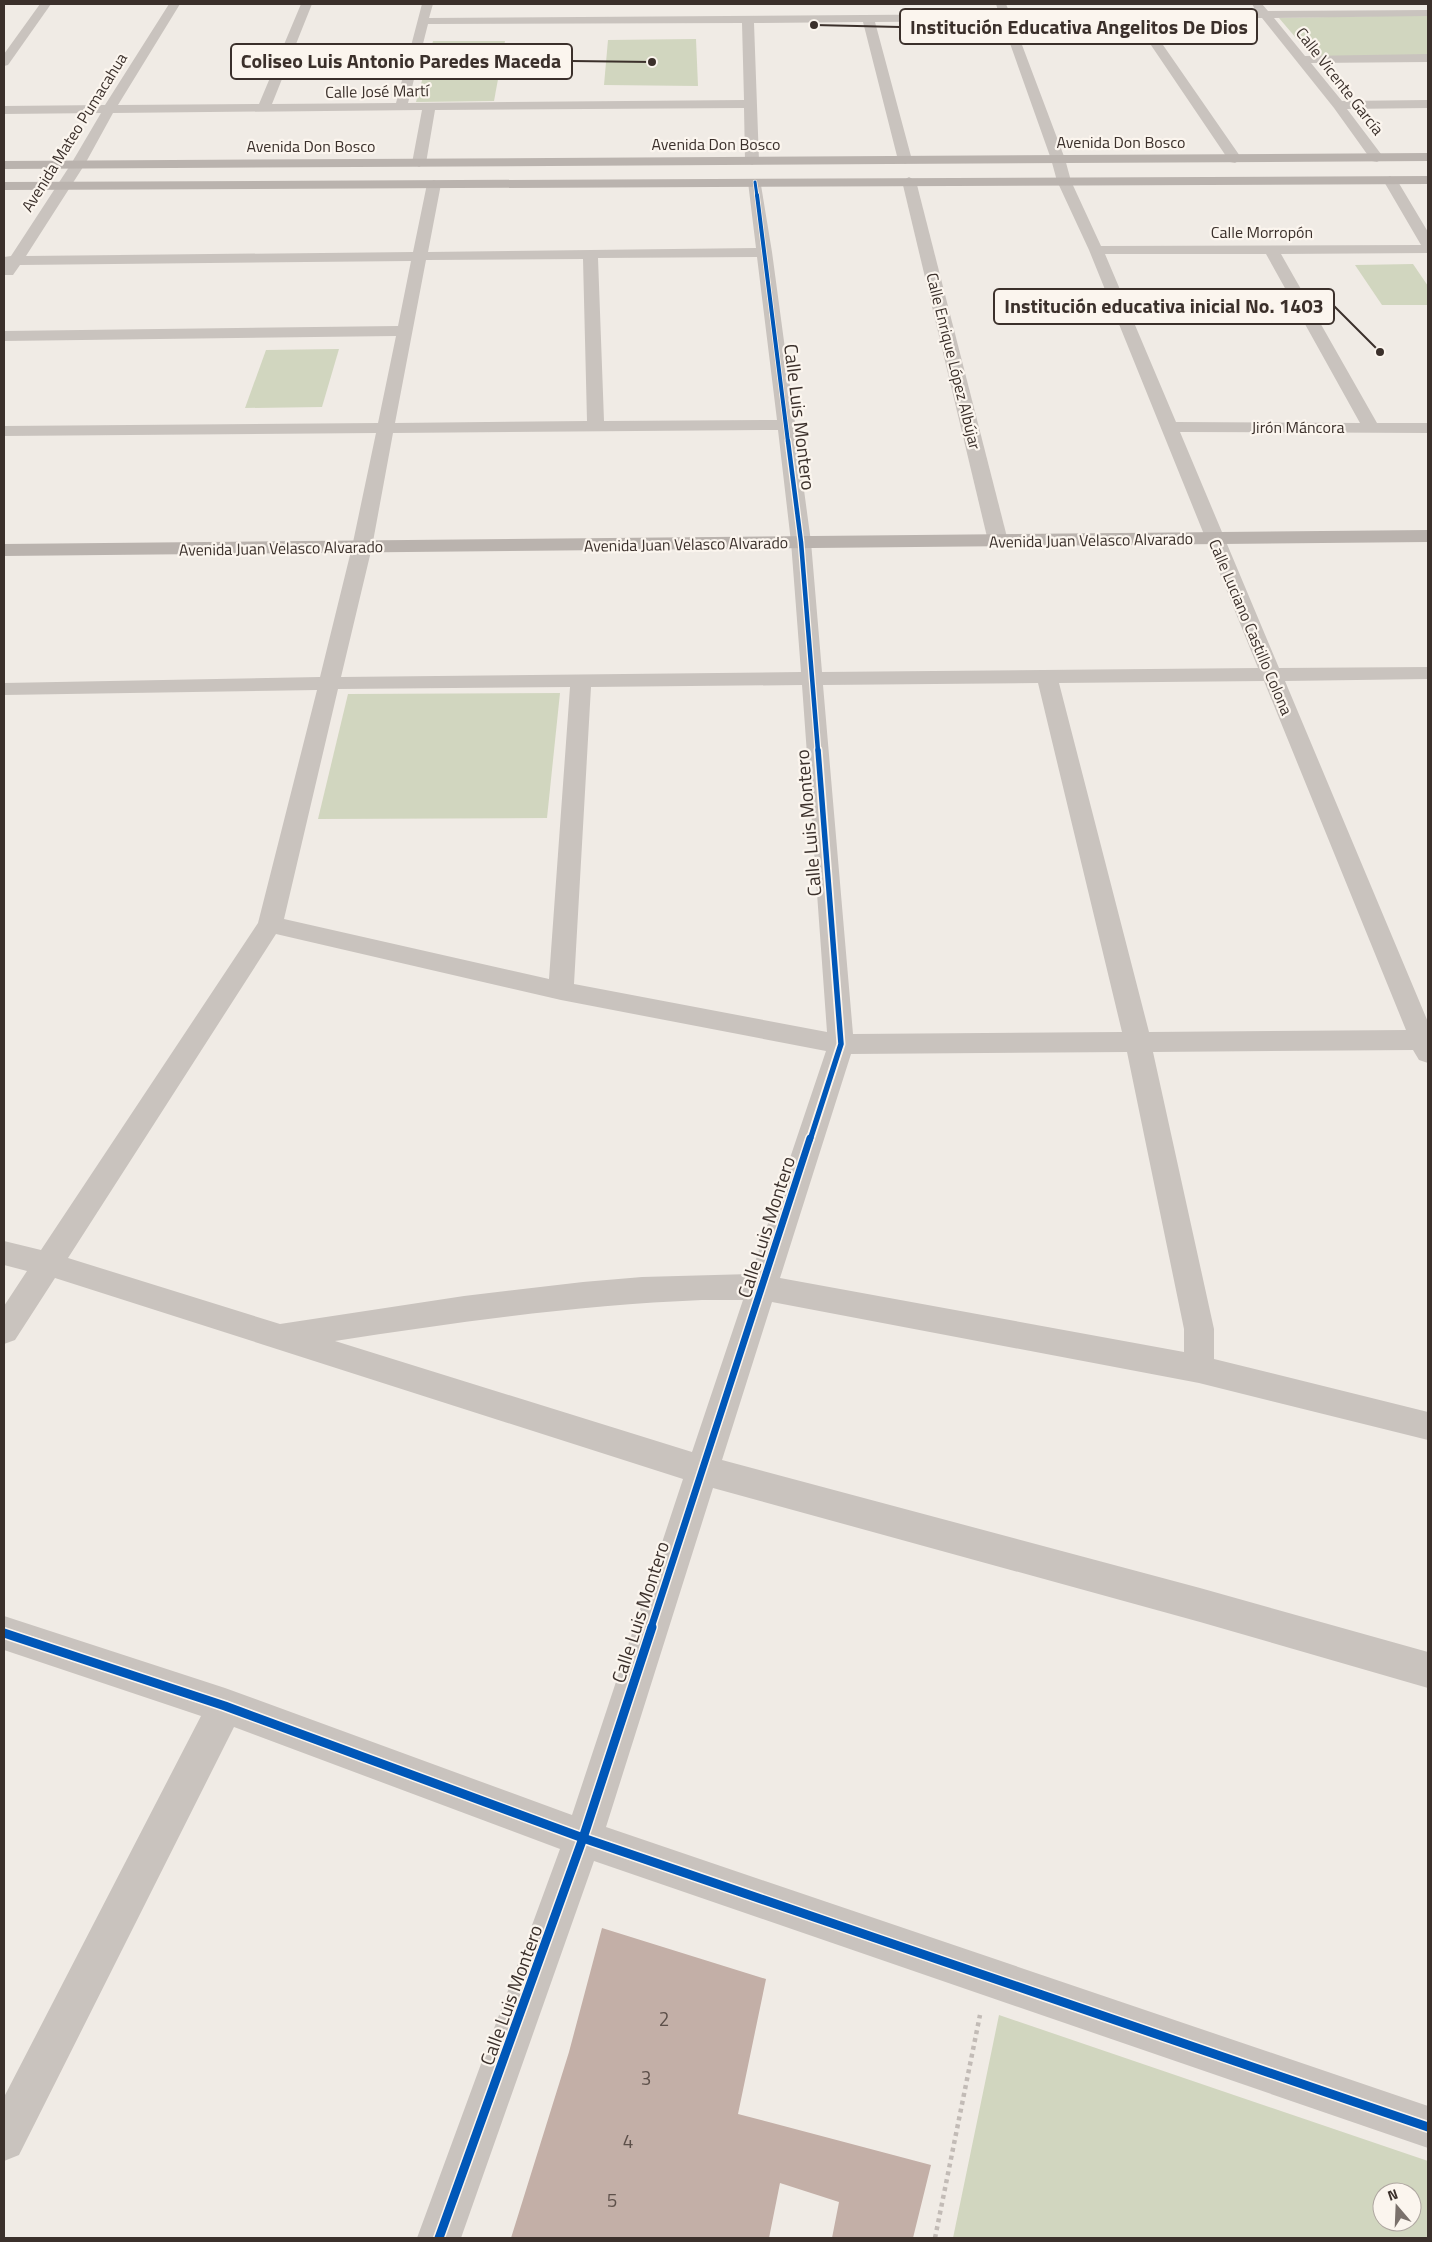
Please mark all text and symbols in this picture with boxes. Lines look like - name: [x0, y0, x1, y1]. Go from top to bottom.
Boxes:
- callout: Institución Educativa Angelitos De Dios: [900, 9, 1257, 44]
- text: Institución Educativa Angelitos De Dios: [910, 11, 1248, 42]
- street label: Calle Vicente García: [1290, 22, 1390, 140]
- callout: Coliseo Luis Antonio Paredes Maceda: [231, 44, 572, 79]
- text: Coliseo Luis Antonio Paredes Maceda: [241, 45, 561, 76]
- street label: Avenida Mateo Pumacahua: [15, 48, 133, 216]
- street label: Calle José Martí: [325, 78, 431, 104]
- street label: Avenida Don Bosco: [1057, 130, 1185, 154]
- street label: Avenida Don Bosco: [652, 132, 780, 156]
- street label: Avenida Don Bosco: [247, 134, 375, 158]
- street label: Calle Morropón: [1211, 220, 1313, 244]
- street label: Calle Enrique López Albújar: [920, 270, 988, 452]
- callout: Institución educativa inicial No. 1403: [994, 289, 1334, 324]
- text: Institución educativa inicial No. 1403: [1004, 290, 1324, 321]
- street label: Calle Luis Montero: [777, 342, 824, 492]
- street label: Jirón Máncora: [1252, 415, 1345, 439]
- street label: Avenida Juan Velasco Alvarado: [989, 526, 1193, 554]
- street label: Avenida Juan Velasco Alvarado: [584, 530, 788, 558]
- street label: Avenida Juan Velasco Alvarado: [179, 534, 383, 562]
- street label: Calle Luciano Castillo Colona: [1203, 535, 1299, 719]
- street label: Calle Luis Montero: [787, 748, 828, 898]
- street label: Calle Luis Montero: [729, 1152, 802, 1301]
- street label: Calle Luis Montero: [603, 1537, 676, 1686]
- street label: Calle Luis Montero: [472, 1921, 549, 2069]
- house number: 2: [659, 2004, 669, 2033]
- house number: 3: [641, 2063, 651, 2092]
- house number: 4: [623, 2126, 633, 2155]
- north arrow: [1372, 2182, 1422, 2232]
- text: N: [1385, 2183, 1401, 2206]
- house number: 5: [607, 2185, 617, 2214]

